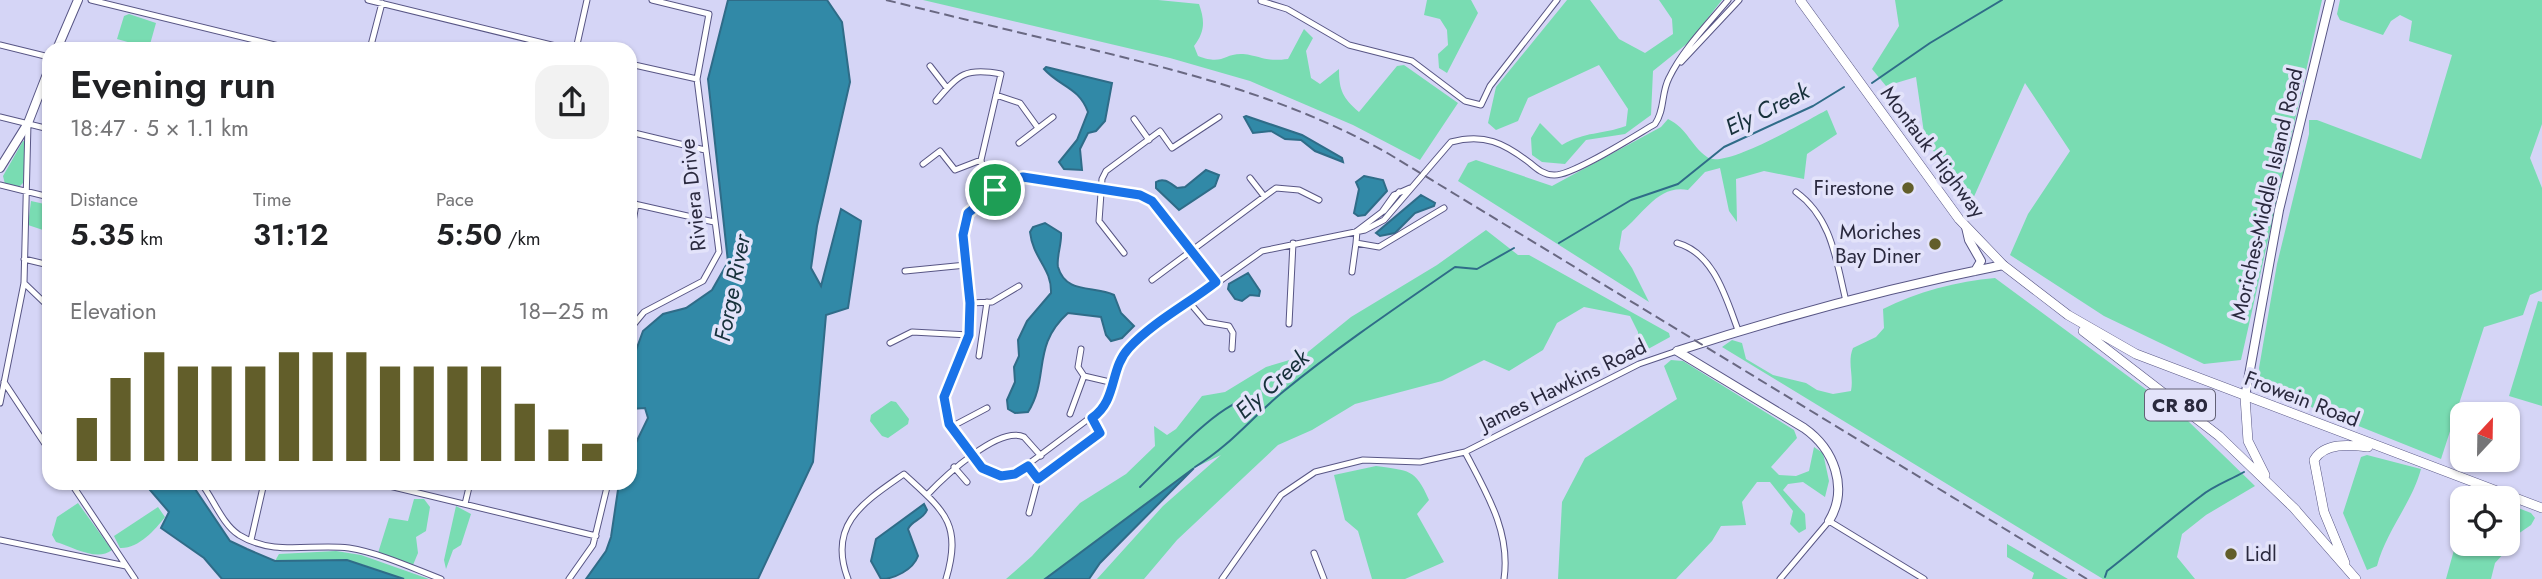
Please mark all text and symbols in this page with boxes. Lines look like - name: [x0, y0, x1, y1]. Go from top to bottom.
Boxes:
- text: Evening run: [70, 57, 276, 112]
- button: share: [535, 65, 609, 139]
- street label: Moriches-Middle Island Road: [2223, 65, 2311, 323]
- water label: Ely Creek: [1719, 74, 1816, 144]
- street label: Montauk Highway: [1873, 80, 1993, 225]
- text: 18:47 · 5 × 1.1 km: [70, 111, 249, 145]
- street label: Riviera Drive: [672, 137, 714, 253]
- pin: [965, 160, 1025, 220]
- icon: arrive: [976, 171, 1014, 209]
- place label: Firestone: [1814, 173, 1894, 203]
- marker: Firestone: [1900, 180, 1916, 196]
- text: Distance: [70, 186, 138, 213]
- text: Time: [253, 186, 291, 213]
- text: Pace: [436, 186, 474, 213]
- text: 5.35: [70, 213, 135, 256]
- text: 31:12: [253, 213, 329, 256]
- text: 5:50: [436, 213, 502, 256]
- place label: Moriches Bay Diner: [1835, 217, 1922, 271]
- text: km: [135, 225, 163, 252]
- text: /km: [502, 225, 541, 252]
- water label: Forge River: [705, 230, 759, 344]
- marker: Moriches Bay Diner: [1927, 236, 1943, 252]
- text: Elevation: [70, 294, 157, 328]
- text: 18–25 m: [518, 294, 609, 328]
- street label: James Hawkins Road: [1472, 332, 1651, 440]
- water label: Ely Creek: [1227, 341, 1318, 427]
- street label: Frowein Road: [2240, 363, 2364, 435]
- road number: CR 80: [2145, 390, 2215, 420]
- north arrow: [2450, 402, 2520, 472]
- map controls: [2450, 402, 2520, 556]
- button: locate: [2450, 486, 2520, 556]
- place label: Lidl: [2245, 539, 2277, 569]
- marker: Lidl: [2223, 546, 2239, 562]

